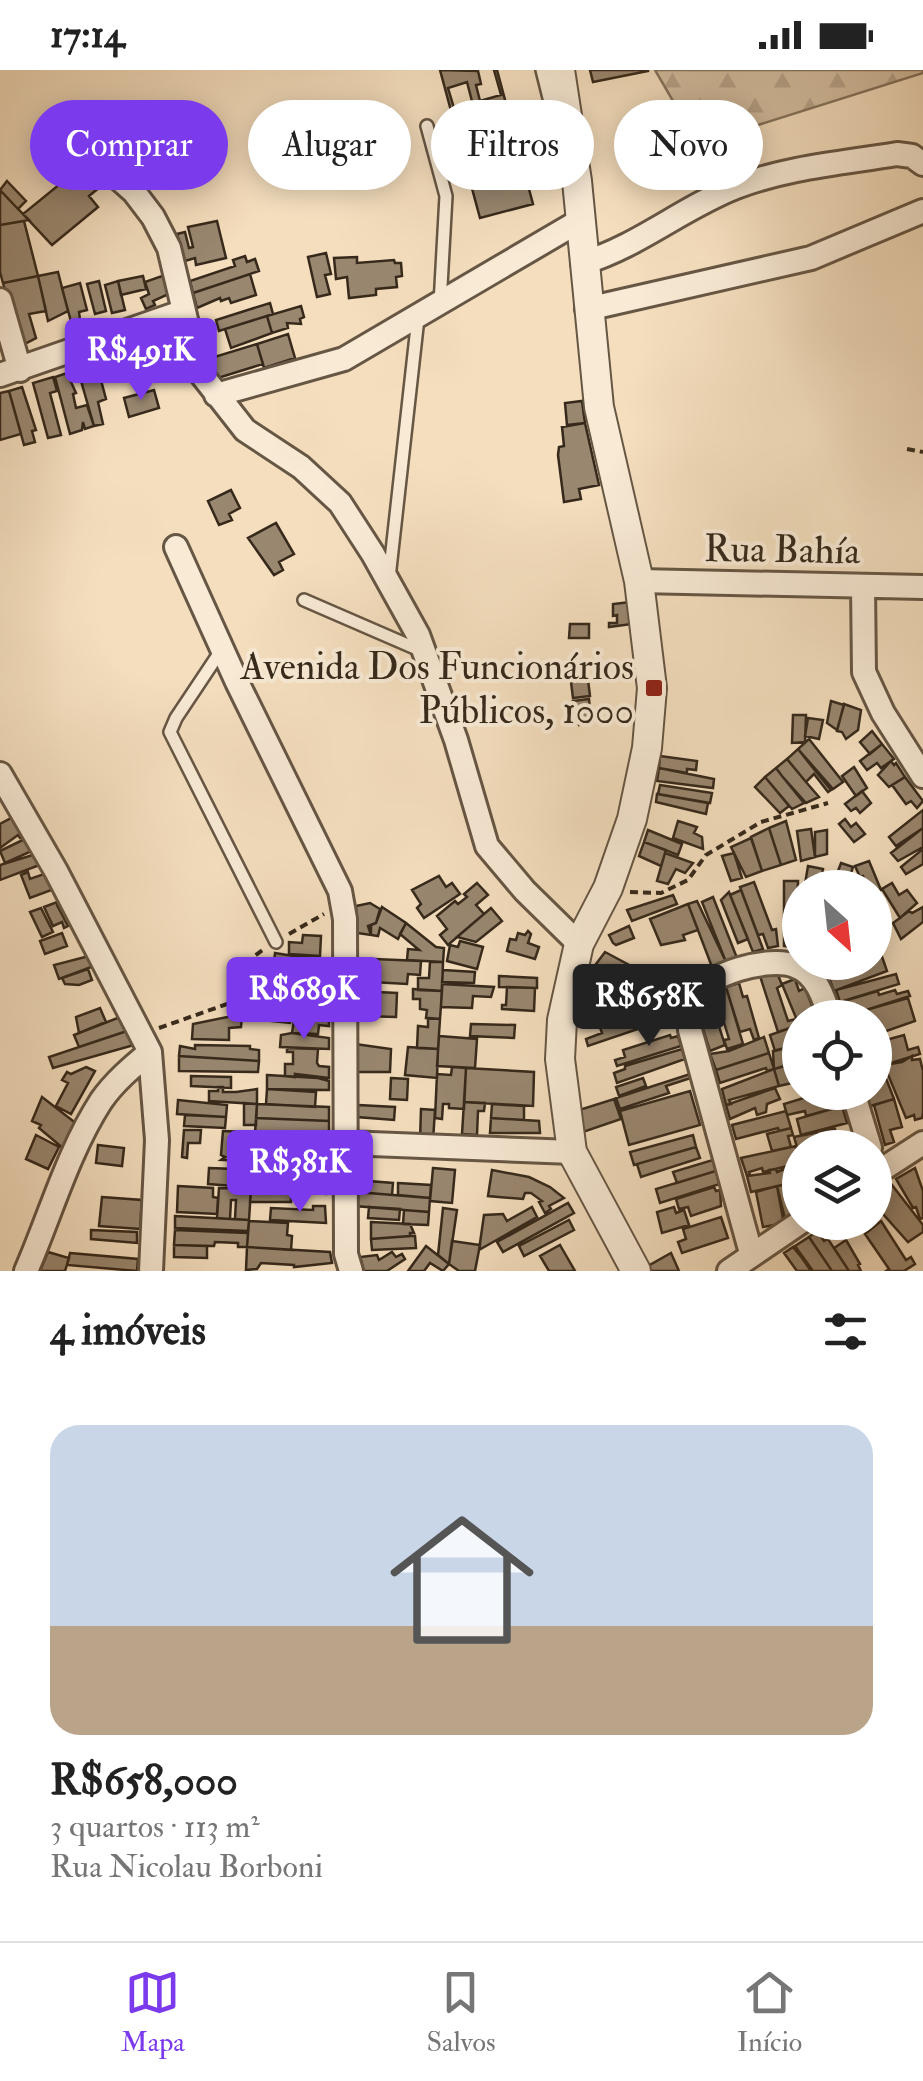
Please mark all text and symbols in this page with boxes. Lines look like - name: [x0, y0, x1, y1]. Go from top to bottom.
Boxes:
- text: 17:14: [50, 11, 124, 59]
- chip: Comprar: [30, 100, 228, 190]
- chip: Alugar: [248, 100, 411, 190]
- chip: Filtros: [431, 100, 594, 190]
- chip: Novo: [614, 100, 763, 190]
- pin: R$491K: [60, 318, 222, 403]
- text: R$491K: [87, 330, 195, 370]
- street label: Rua Bahía: [703, 525, 861, 575]
- place label: Avenida Dos Funcionários Públicos, 1000: [240, 643, 634, 735]
- marker: Avenida Dos Funcionários Públicos, 1000: [643, 677, 665, 699]
- north arrow: [782, 870, 892, 980]
- map controls: [782, 870, 892, 1240]
- pin: R$689K: [223, 957, 385, 1042]
- pin: R$658K: [568, 964, 730, 1049]
- text: R$689K: [249, 969, 359, 1009]
- text: R$658K: [595, 976, 703, 1016]
- button: locate: [782, 1000, 892, 1110]
- pin: R$381K: [219, 1130, 381, 1215]
- button: layers: [782, 1130, 892, 1240]
- text: R$381K: [249, 1142, 351, 1182]
- icon: filters: [818, 1304, 873, 1359]
- text: 4 imóveis: [50, 1305, 206, 1357]
- icon: home: [372, 1490, 552, 1670]
- text: R$658,000: [50, 1755, 238, 1807]
- text: 3 quartos · 113 m²: [50, 1807, 259, 1847]
- text: Rua Nicolau Borboni: [50, 1847, 323, 1887]
- tab: Mapa: [121, 1965, 185, 2060]
- tab: Salvos: [426, 1965, 496, 2060]
- tab: Início: [737, 1965, 802, 2060]

